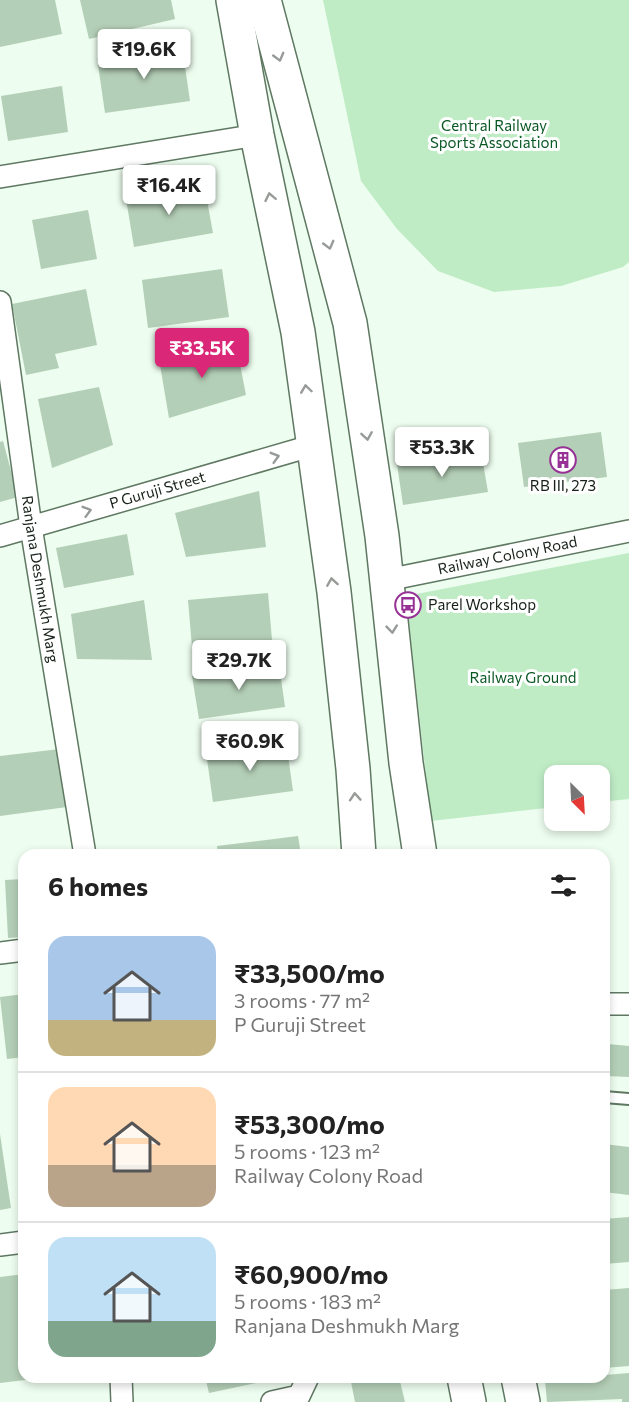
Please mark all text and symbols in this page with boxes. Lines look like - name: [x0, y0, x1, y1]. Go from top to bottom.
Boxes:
- pin: ₹19.6K: [95, 29, 193, 80]
- text: ₹19.6K: [112, 36, 176, 60]
- one-way arrow: [272, 51, 285, 61]
- park label: Central Railway Sports Association: [430, 116, 558, 151]
- pin: ₹16.4K: [120, 165, 218, 216]
- text: ₹16.4K: [137, 172, 201, 196]
- one-way arrow: [264, 192, 277, 202]
- one-way arrow: [322, 239, 334, 250]
- pin: ₹33.5K: [153, 328, 251, 379]
- text: ₹33.5K: [169, 335, 235, 359]
- one-way arrow: [300, 384, 312, 393]
- pin: ₹53.3K: [393, 427, 491, 478]
- one-way arrow: [360, 431, 373, 441]
- text: ₹53.3K: [409, 434, 475, 458]
- building icon: RB III, 273: [548, 445, 578, 475]
- one-way arrow: [269, 452, 280, 464]
- street label: P Guruji Street: [107, 467, 207, 512]
- place label: RB III, 273: [530, 476, 596, 494]
- street label: Ranjana Deshmukh Marg: [19, 494, 63, 664]
- one-way arrow: [81, 506, 92, 518]
- street label: Railway Colony Road: [436, 532, 579, 578]
- one-way arrow: [327, 577, 339, 587]
- bus stop icon: Parel Workshop: [393, 590, 423, 620]
- place label: Parel Workshop: [428, 595, 536, 613]
- one-way arrow: [385, 625, 398, 634]
- pin: ₹29.7K: [190, 640, 288, 691]
- text: ₹29.7K: [206, 647, 272, 671]
- park label: Railway Ground: [469, 668, 577, 686]
- pin: ₹60.9K: [201, 721, 299, 772]
- text: ₹60.9K: [215, 728, 285, 752]
- north arrow: [544, 765, 610, 831]
- map controls: [544, 765, 610, 831]
- one-way arrow: [349, 792, 362, 801]
- icon: filters: [547, 869, 580, 902]
- text: 6 homes: [48, 870, 148, 901]
- text: ₹33,500/mo: [234, 957, 385, 988]
- icon: home: [96, 960, 168, 1032]
- text: 3 rooms · 77 m²: [234, 988, 370, 1012]
- text: P Guruji Street: [234, 1012, 366, 1036]
- text: ₹53,300/mo: [234, 1108, 385, 1139]
- icon: home: [96, 1111, 168, 1183]
- text: 5 rooms · 123 m²: [234, 1139, 380, 1163]
- text: Railway Colony Road: [234, 1163, 423, 1187]
- text: ₹60,900/mo: [234, 1258, 388, 1289]
- icon: home: [96, 1261, 168, 1333]
- text: 5 rooms · 183 m²: [234, 1289, 381, 1313]
- text: Ranjana Deshmukh Marg: [234, 1313, 459, 1337]

